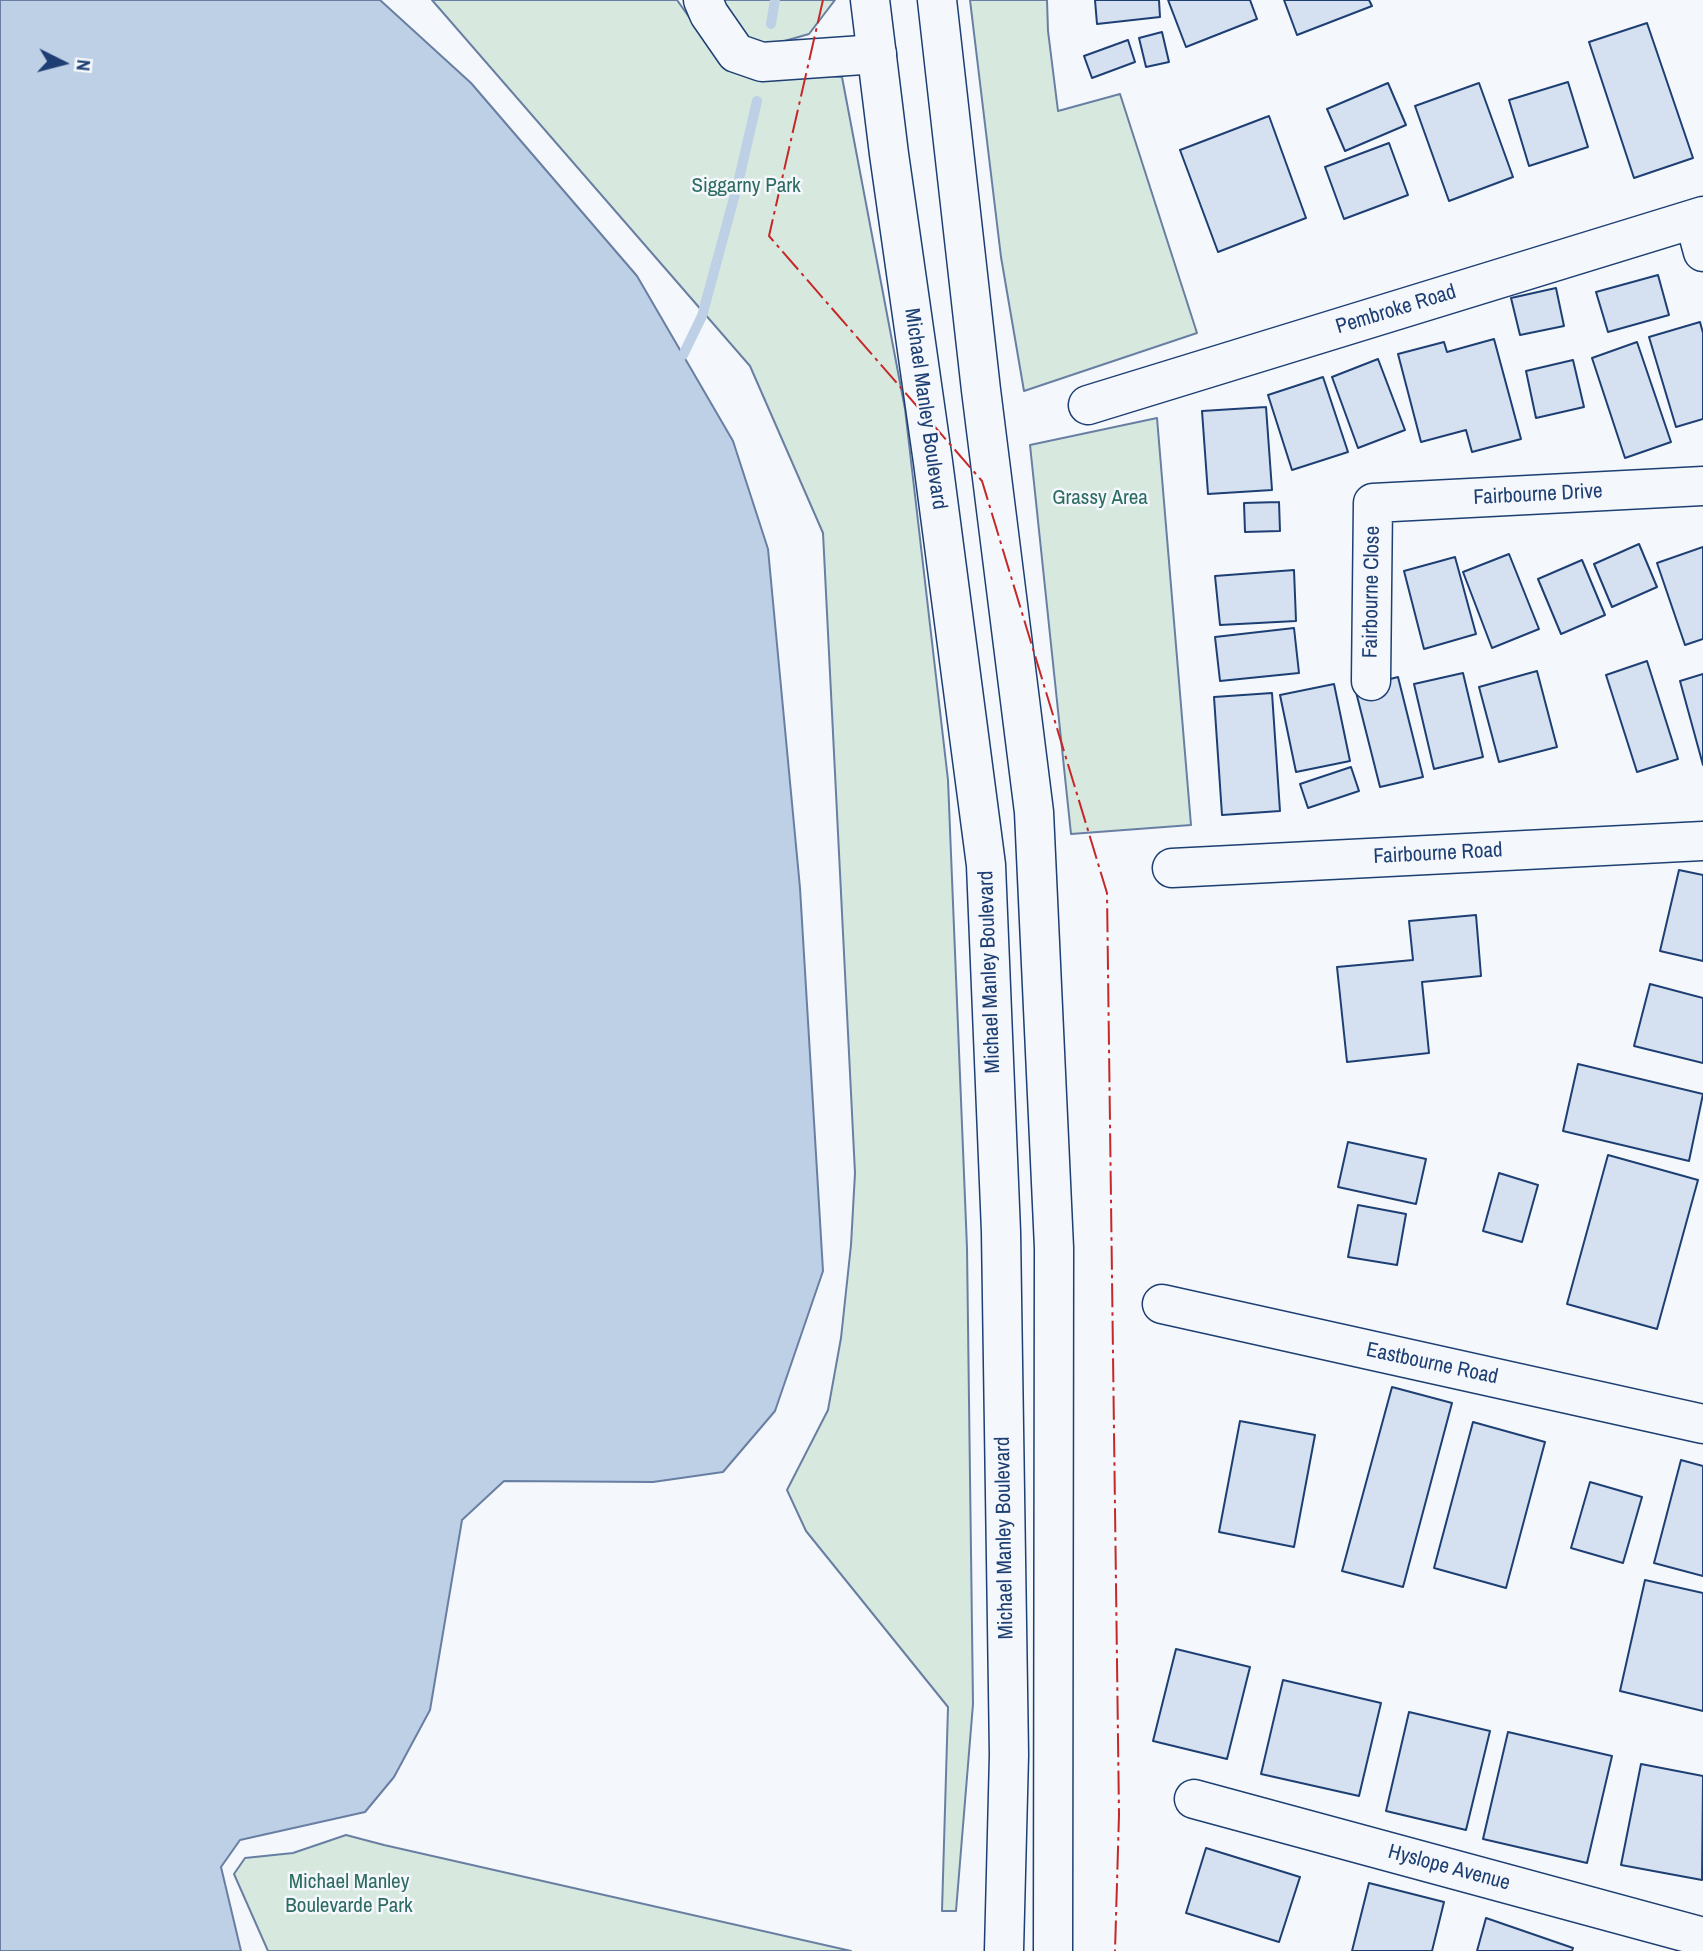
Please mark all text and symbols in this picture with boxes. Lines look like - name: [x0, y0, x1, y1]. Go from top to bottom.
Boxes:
- north arrow: [28, 28, 98, 98]
- text: N: [70, 58, 97, 72]
- park label: Siggarny Park: [691, 173, 801, 199]
- street label: Pembroke Road: [1333, 280, 1459, 340]
- street label: Michael Manley Boulevard: [898, 307, 952, 511]
- street label: Fairbourne Drive: [1473, 479, 1603, 511]
- park label: Grassy Area: [1052, 485, 1148, 511]
- street label: Fairbourne Close: [1358, 526, 1386, 658]
- street label: Fairbourne Road: [1373, 838, 1503, 870]
- street label: Michael Manley Boulevard: [974, 870, 1006, 1074]
- street label: Eastbourne Road: [1364, 1338, 1500, 1390]
- street label: Michael Manley Boulevard: [991, 1436, 1019, 1640]
- street label: Hyslope Avenue: [1385, 1840, 1513, 1896]
- park label: Michael Manley Boulevarde Park: [285, 1869, 413, 1919]

